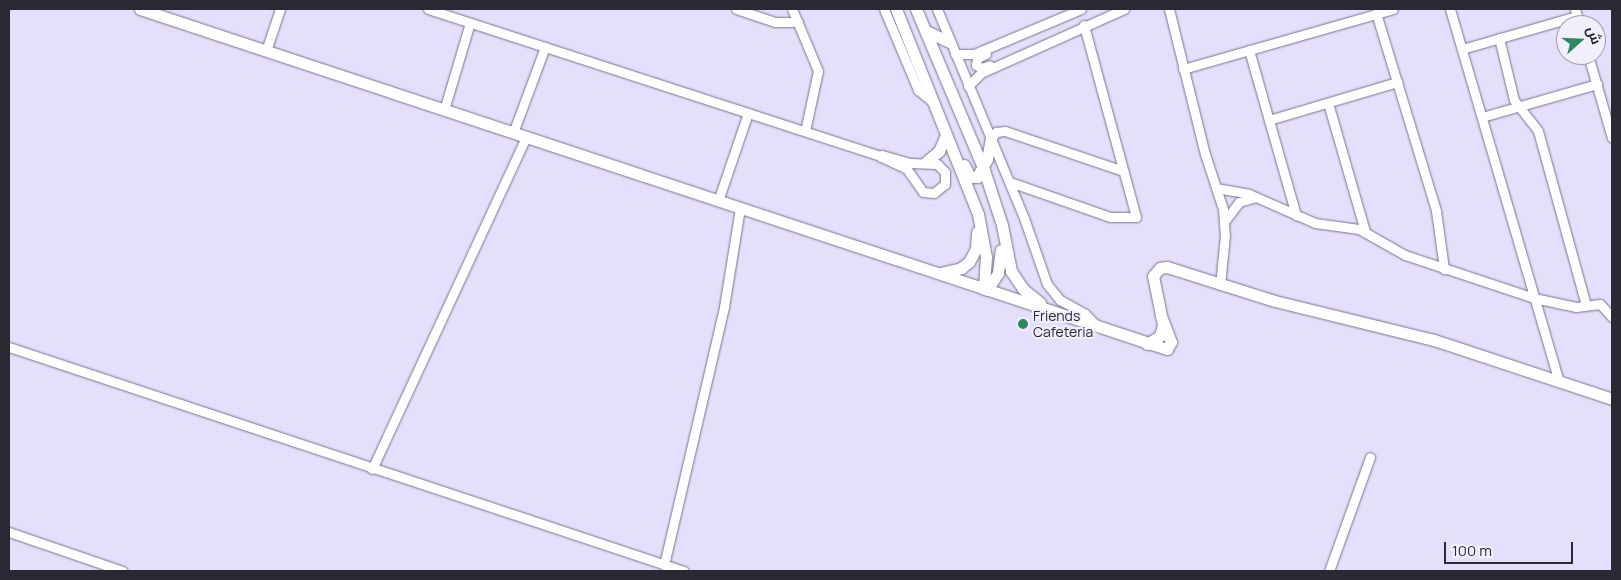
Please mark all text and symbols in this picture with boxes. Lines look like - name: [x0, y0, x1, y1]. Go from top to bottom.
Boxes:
- north arrow: [1556, 15, 1606, 65]
- text: ش: [1583, 23, 1607, 47]
- place label: Friends Cafeteria: [1033, 308, 1093, 341]
- marker: Friends Cafeteria: [1017, 318, 1029, 330]
- scale bar: [1446, 532, 1575, 564]
- text: 100 m: [1452, 540, 1492, 561]

